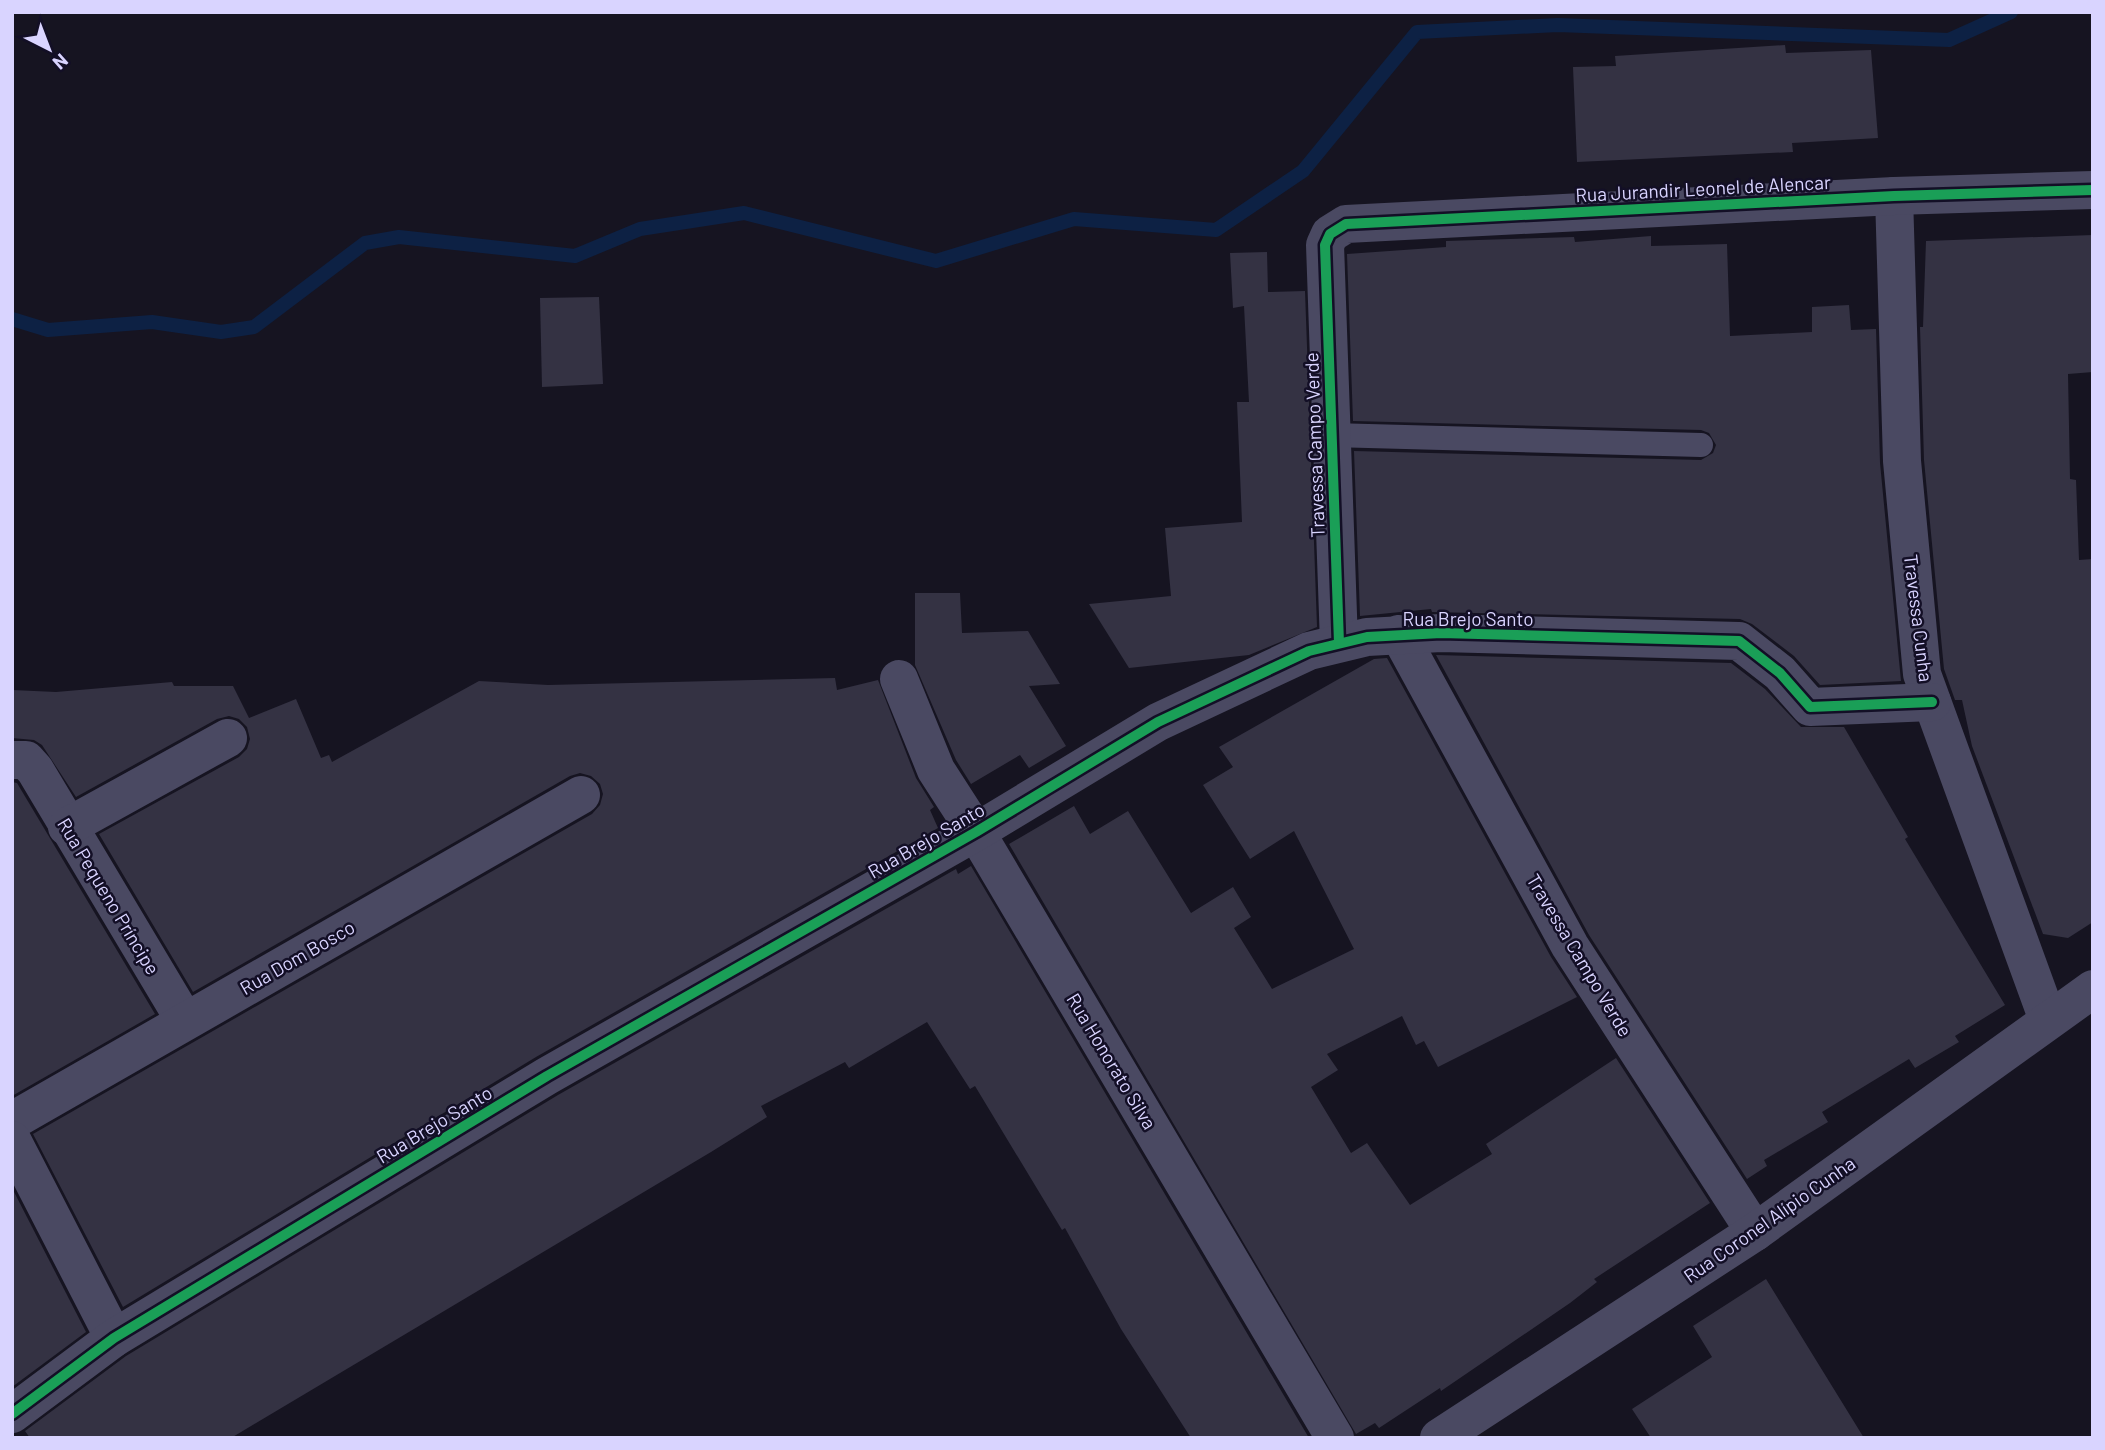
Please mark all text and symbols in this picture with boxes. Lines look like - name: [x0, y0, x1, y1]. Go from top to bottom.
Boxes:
- north arrow: [14, 14, 84, 84]
- text: N: [48, 49, 73, 75]
- street label: Rua Jurandir Leonel de Alencar: [1575, 170, 1831, 206]
- street label: Travessa Campo Verde: [1299, 352, 1329, 538]
- street label: Travessa Cunha: [1900, 553, 1938, 683]
- street label: Rua Brejo Santo: [1403, 607, 1534, 630]
- street label: Rua Brejo Santo: [864, 797, 988, 883]
- street label: Rua Pequeno Príncipe: [53, 813, 165, 979]
- street label: Travessa Campo Verde: [1522, 870, 1638, 1040]
- street label: Rua Dom Bosco: [236, 915, 358, 999]
- street label: Rua Honorato Silva: [1062, 989, 1162, 1133]
- street label: Rua Brejo Santo: [372, 1080, 496, 1168]
- street label: Rua Coronel Alípio Cunha: [1679, 1151, 1859, 1287]

